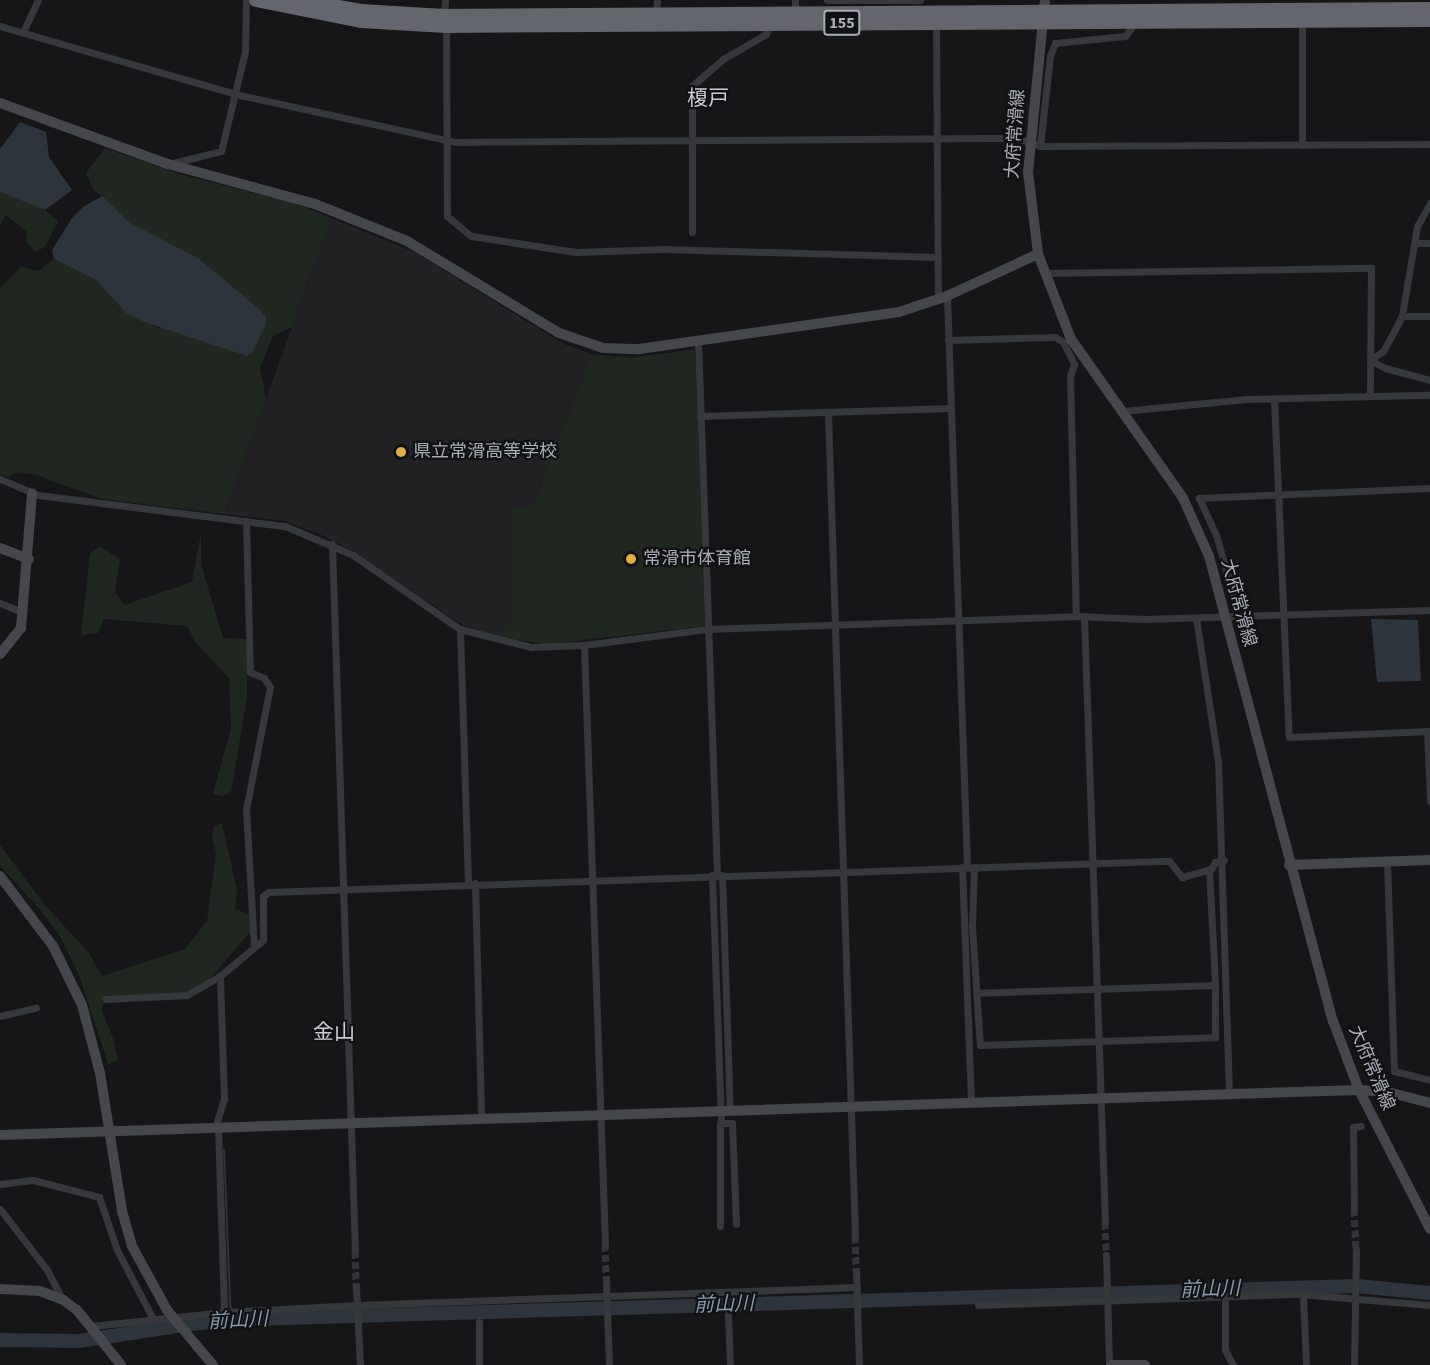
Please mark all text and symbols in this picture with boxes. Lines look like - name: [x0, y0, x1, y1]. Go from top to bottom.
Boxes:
- road number: 155: [822, 10, 862, 36]
- district label: 榎戸: [687, 85, 729, 111]
- street label: 大府常滑線: [1002, 88, 1030, 180]
- place label: 県立常滑高等学校: [413, 441, 557, 463]
- marker: 県立常滑高等学校: [394, 445, 408, 459]
- place label: 常滑市体育館: [643, 548, 751, 570]
- marker: 常滑市体育館: [624, 552, 638, 566]
- street label: 大府常滑線: [1216, 557, 1260, 649]
- district label: 金山: [313, 1019, 355, 1045]
- street label: 大府常滑線: [1343, 1022, 1399, 1114]
- water label: 前山川: [1180, 1277, 1240, 1303]
- water label: 前山川: [694, 1292, 754, 1318]
- water label: 前山川: [207, 1307, 269, 1335]

